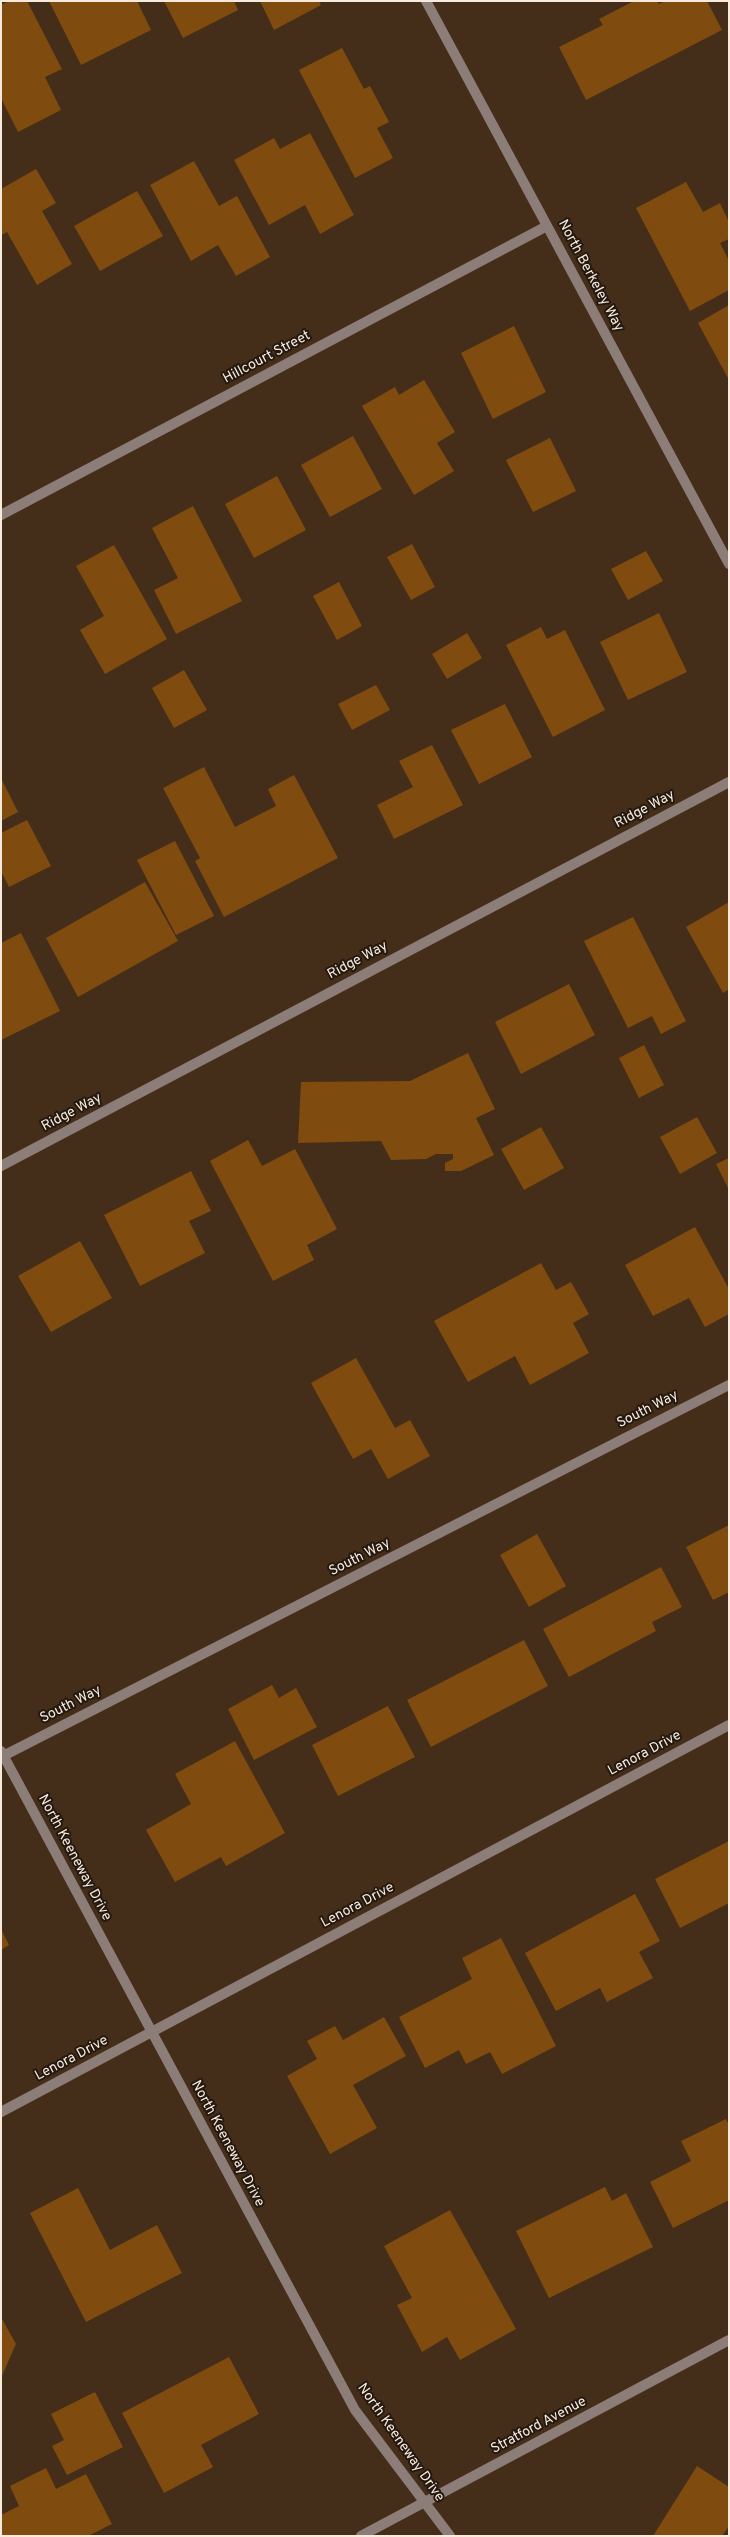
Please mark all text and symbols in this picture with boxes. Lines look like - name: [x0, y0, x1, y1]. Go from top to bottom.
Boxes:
- street label: North Berkeley Way: [553, 217, 627, 335]
- street label: Hillcourt Street: [221, 328, 313, 388]
- street label: Ridge Way: [612, 787, 678, 833]
- street label: Ridge Way: [325, 938, 391, 984]
- street label: Ridge Way: [39, 1090, 105, 1136]
- street label: South Way: [615, 1387, 681, 1433]
- street label: South Way: [327, 1535, 393, 1581]
- street label: South Way: [38, 1682, 104, 1728]
- street label: Lenora Drive: [606, 1728, 684, 1780]
- street label: North Keeneway Drive: [34, 1792, 114, 1924]
- street label: Lenora Drive: [319, 1880, 397, 1932]
- street label: Lenora Drive: [33, 2033, 111, 2085]
- street label: North Keeneway Drive: [187, 2078, 267, 2210]
- street label: North Keeneway Drive: [353, 2381, 447, 2505]
- street label: Stratford Avenue: [488, 2394, 590, 2458]

